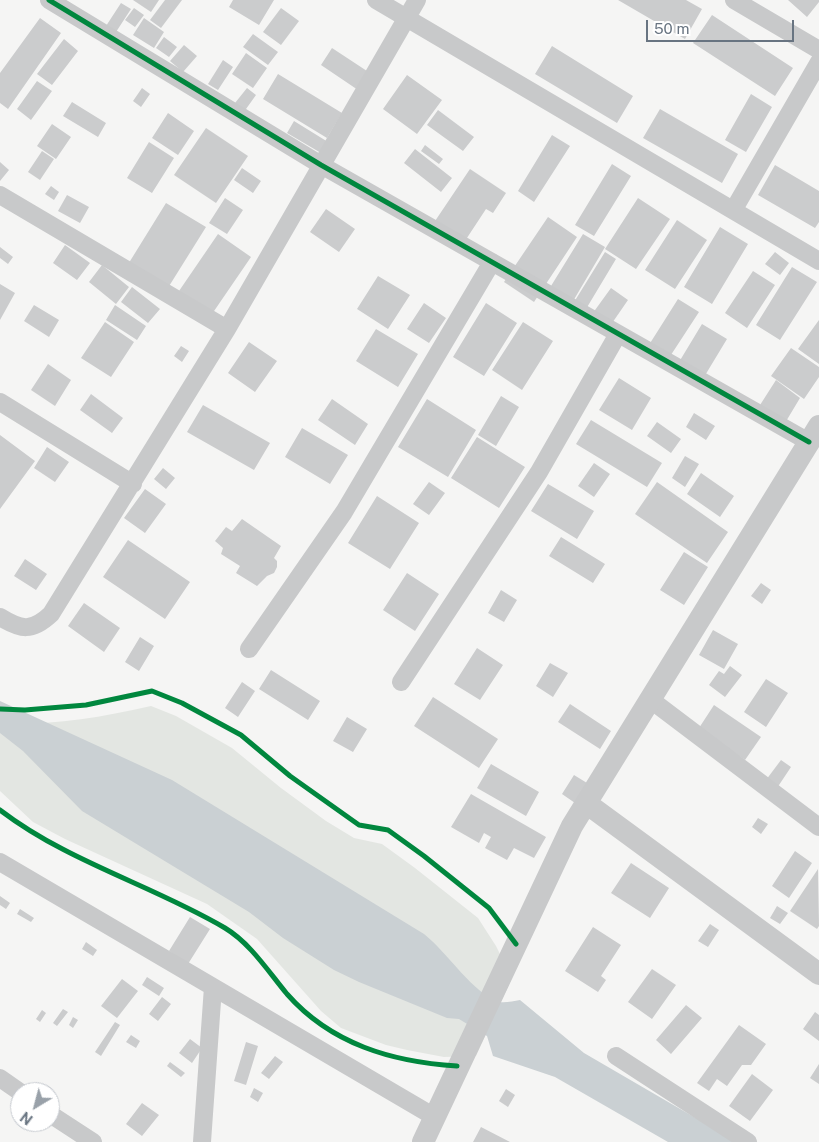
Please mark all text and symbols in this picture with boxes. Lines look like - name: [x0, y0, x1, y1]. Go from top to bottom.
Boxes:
- scale bar: [649, 10, 796, 42]
- text: 50 m: [654, 20, 689, 37]
- north arrow: [10, 1082, 60, 1132]
- text: N: [17, 1109, 36, 1128]

